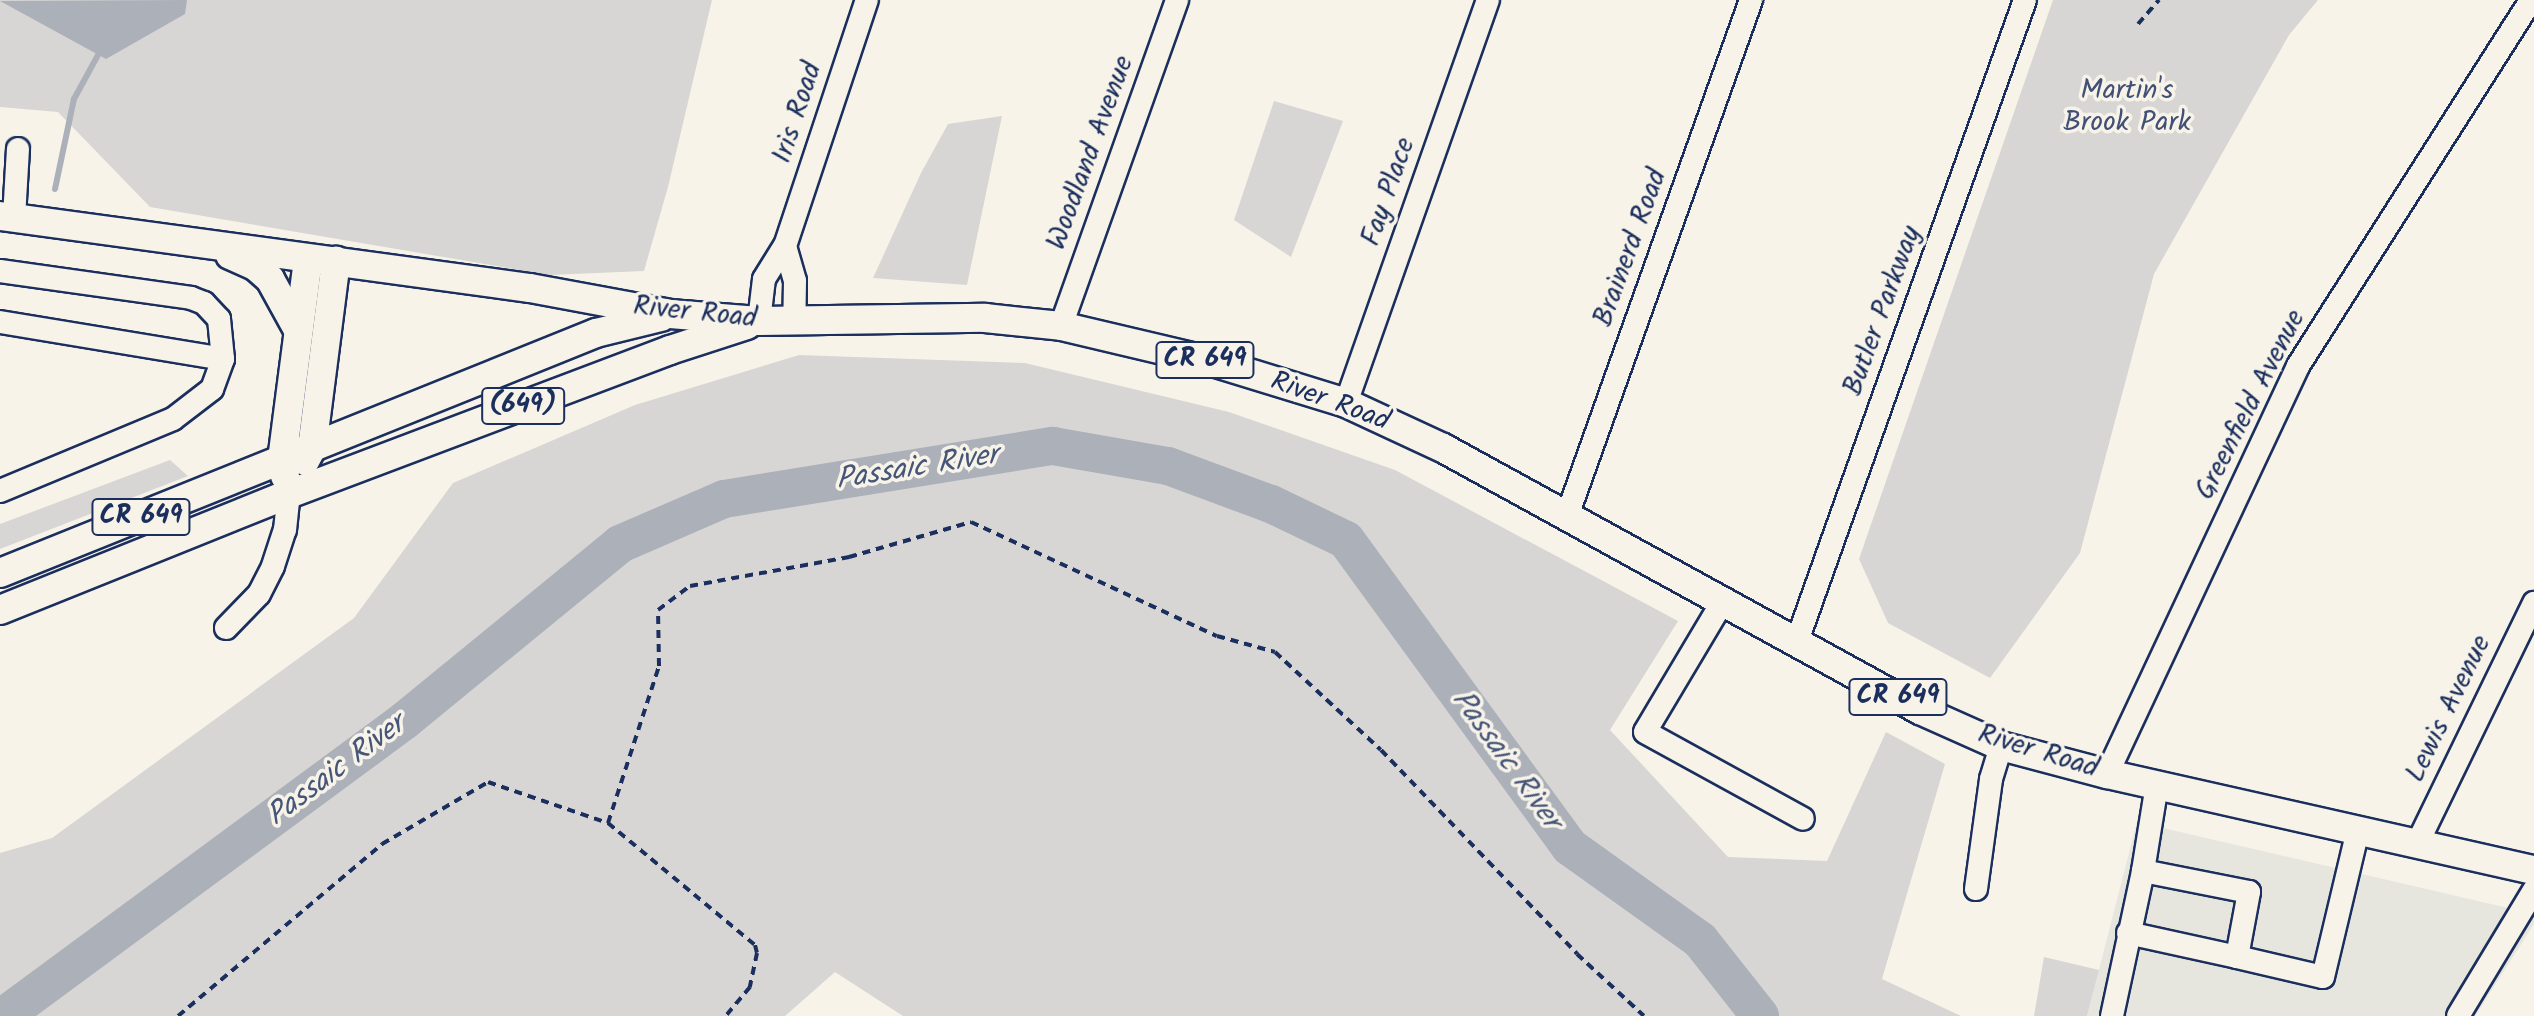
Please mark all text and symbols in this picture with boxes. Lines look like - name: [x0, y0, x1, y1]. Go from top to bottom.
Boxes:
- street label: Woodland Avenue: [1040, 52, 1142, 254]
- street label: Iris Road: [766, 58, 830, 168]
- park label: Martin's Brook Park: [2063, 74, 2191, 140]
- street label: Fay Place: [1355, 133, 1423, 251]
- street label: Brainerd Road: [1587, 165, 1675, 331]
- street label: Butler Parkway: [1837, 222, 1929, 400]
- street label: River Road: [632, 290, 758, 336]
- street label: Greenfield Avenue: [2189, 305, 2313, 505]
- road number: CR 649: [1155, 338, 1255, 382]
- street label: River Road: [1266, 365, 1394, 439]
- road number: (649): [481, 384, 565, 428]
- water label: Passaic River: [834, 437, 1000, 499]
- road number: CR 649: [91, 495, 191, 539]
- street label: Lewis Avenue: [2399, 630, 2499, 788]
- road number: CR 649: [1848, 675, 1948, 719]
- water label: Passaic River: [1443, 683, 1569, 837]
- water label: Passaic River: [260, 707, 412, 835]
- street label: River Road: [1974, 718, 2102, 786]

